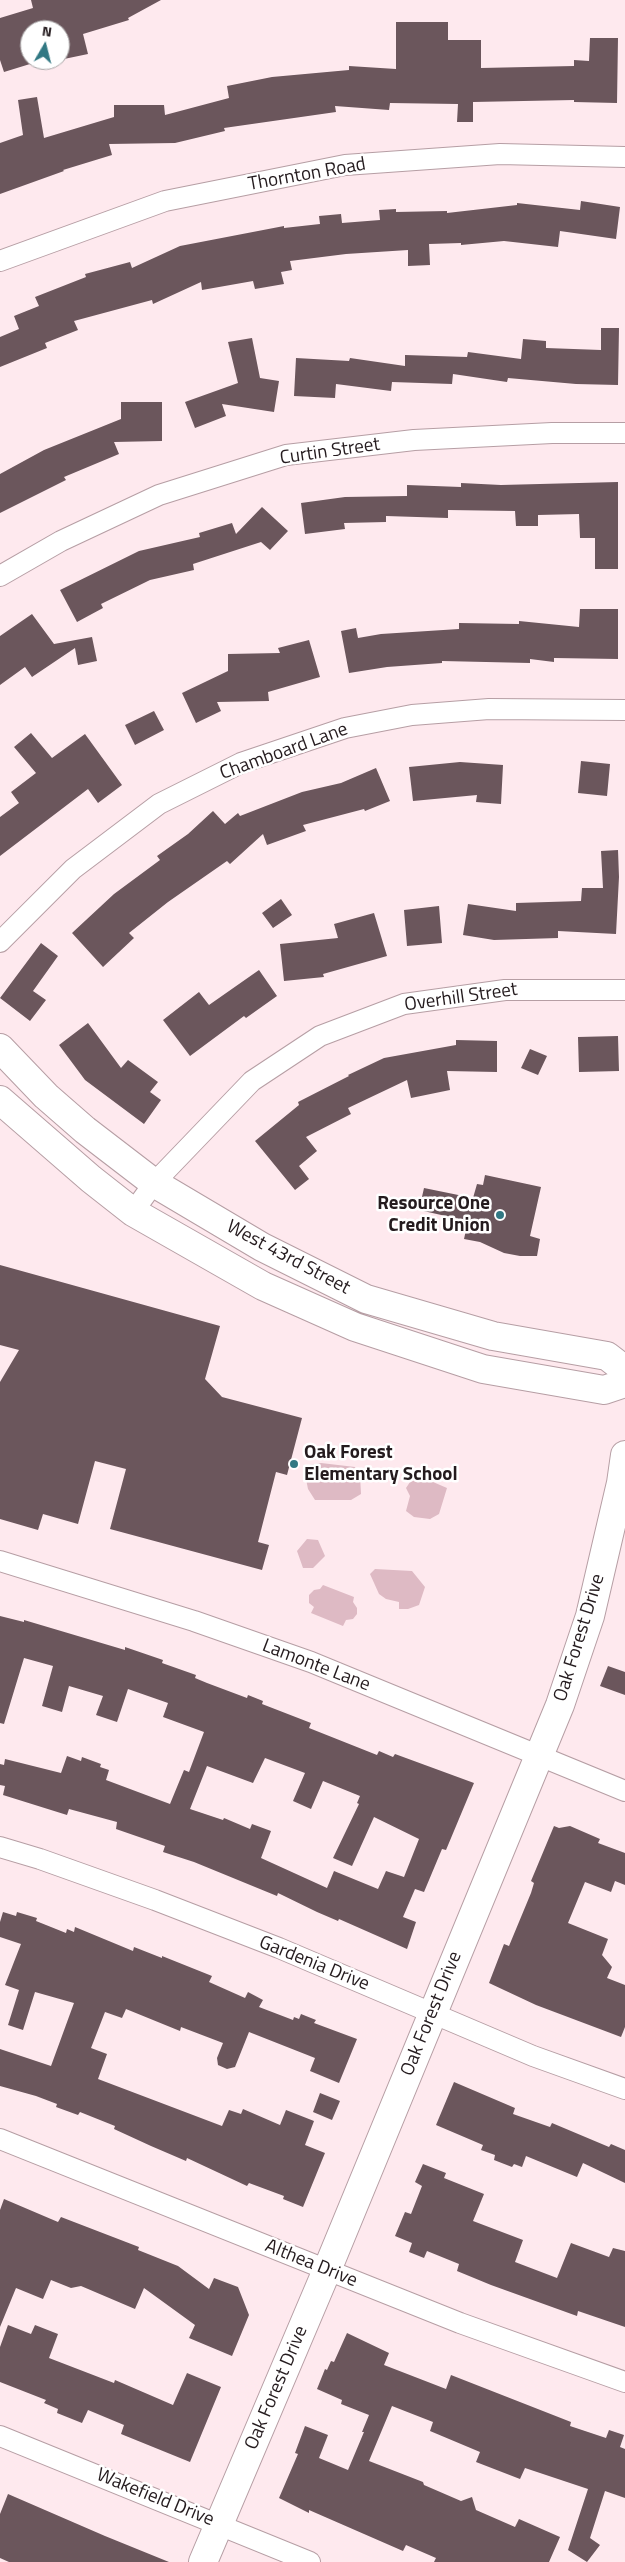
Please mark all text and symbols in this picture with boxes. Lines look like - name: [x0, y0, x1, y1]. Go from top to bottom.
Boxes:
- north arrow: [20, 20, 70, 70]
- text: N: [41, 20, 53, 42]
- street label: Thornton Road: [246, 153, 368, 197]
- street label: Curtin Street: [278, 434, 382, 470]
- street label: Chamboard Lane: [217, 718, 351, 786]
- street label: Overhill Street: [403, 979, 519, 1017]
- place label: Resource One Credit Union: [377, 1193, 490, 1237]
- marker: Resource One Credit Union: [494, 1209, 506, 1221]
- street label: West 43rd Street: [222, 1216, 354, 1300]
- place label: Oak Forest Elementary School: [304, 1442, 458, 1486]
- marker: Oak Forest Elementary School: [288, 1458, 300, 1470]
- street label: Oak Forest Drive: [550, 1571, 610, 1705]
- street label: Lamonte Lane: [259, 1635, 373, 1697]
- street label: Gardenia Drive: [256, 1932, 372, 1996]
- street label: Oak Forest Drive: [397, 1948, 467, 2080]
- street label: Althea Drive: [262, 2235, 360, 2293]
- street label: Oak Forest Drive: [241, 2323, 313, 2453]
- street label: Wakefield Drive: [93, 2464, 217, 2532]

